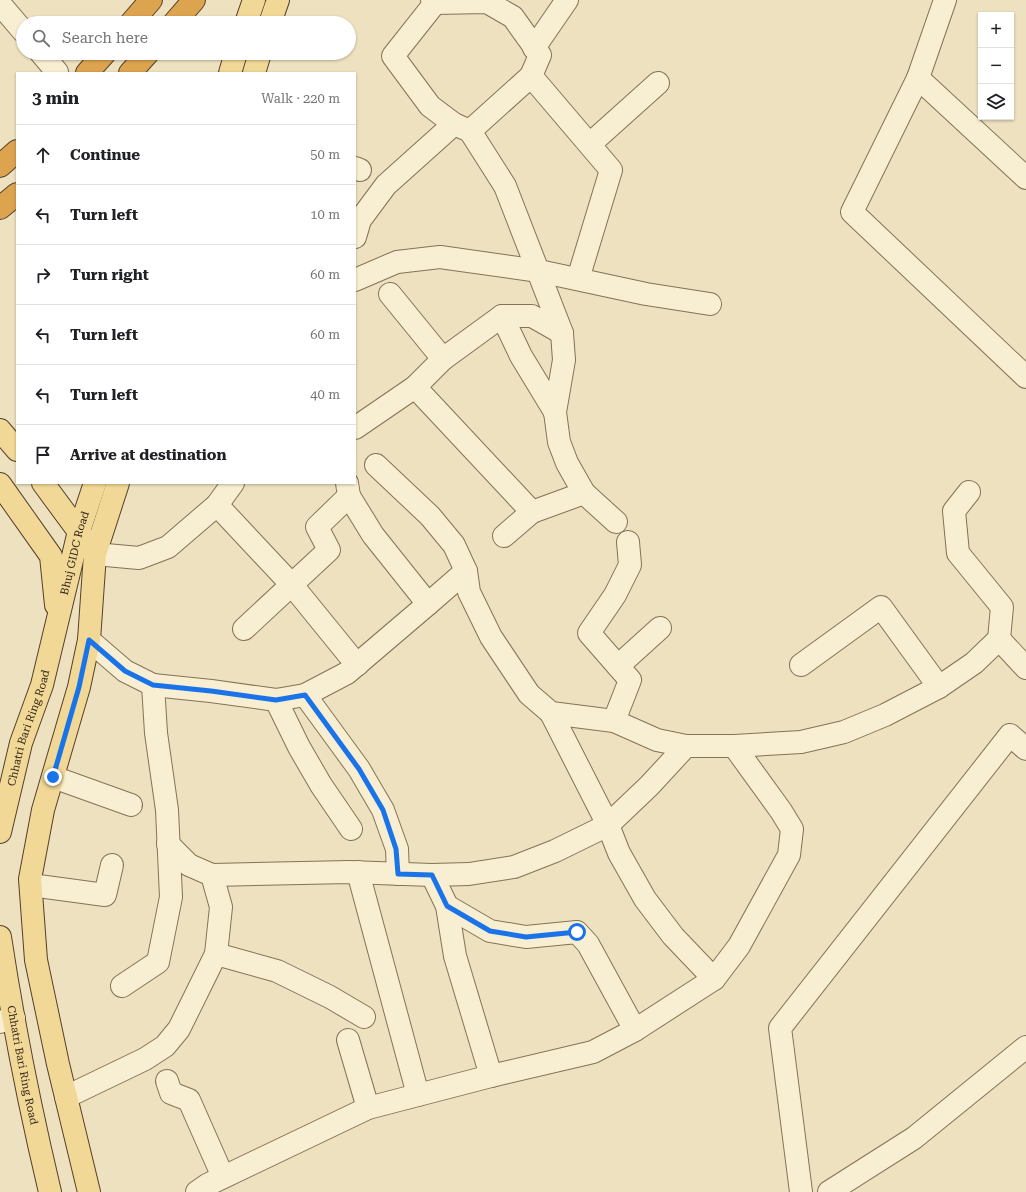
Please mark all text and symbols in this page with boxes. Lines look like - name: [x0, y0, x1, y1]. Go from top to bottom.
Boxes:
- map controls: [978, 12, 1014, 120]
- button: +: [978, 12, 1014, 48]
- search box: [16, 16, 356, 60]
- icon: search: [30, 27, 52, 49]
- text: Search here: [62, 29, 148, 47]
- button: −: [978, 48, 1014, 84]
- button: layers: [978, 84, 1014, 120]
- text: 3 min: [32, 88, 79, 108]
- text: Walk · 220 m: [261, 91, 340, 106]
- icon: ahead: [32, 144, 54, 166]
- text: Continue: [70, 146, 140, 164]
- text: 50 m: [310, 147, 340, 162]
- icon: left: [32, 204, 54, 226]
- text: Turn left: [70, 206, 138, 224]
- text: 10 m: [310, 207, 340, 222]
- icon: right: [32, 264, 54, 286]
- text: Turn right: [70, 266, 149, 284]
- text: 60 m: [310, 267, 340, 282]
- icon: left: [32, 324, 54, 346]
- text: Turn left: [70, 326, 138, 344]
- text: 60 m: [310, 327, 340, 342]
- icon: left: [32, 384, 54, 406]
- text: Turn left: [70, 386, 138, 404]
- text: 40 m: [310, 387, 340, 402]
- icon: arrive: [32, 444, 54, 466]
- text: Arrive at destination: [70, 446, 226, 464]
- street label: Bhuj GIDC Road: [58, 510, 92, 596]
- street label: Chhatri Bari Ring Road: [5, 669, 52, 788]
- route end: [44, 768, 62, 786]
- route start: [568, 923, 586, 941]
- street label: Chhatri Bari Ring Road: [4, 1004, 40, 1126]

